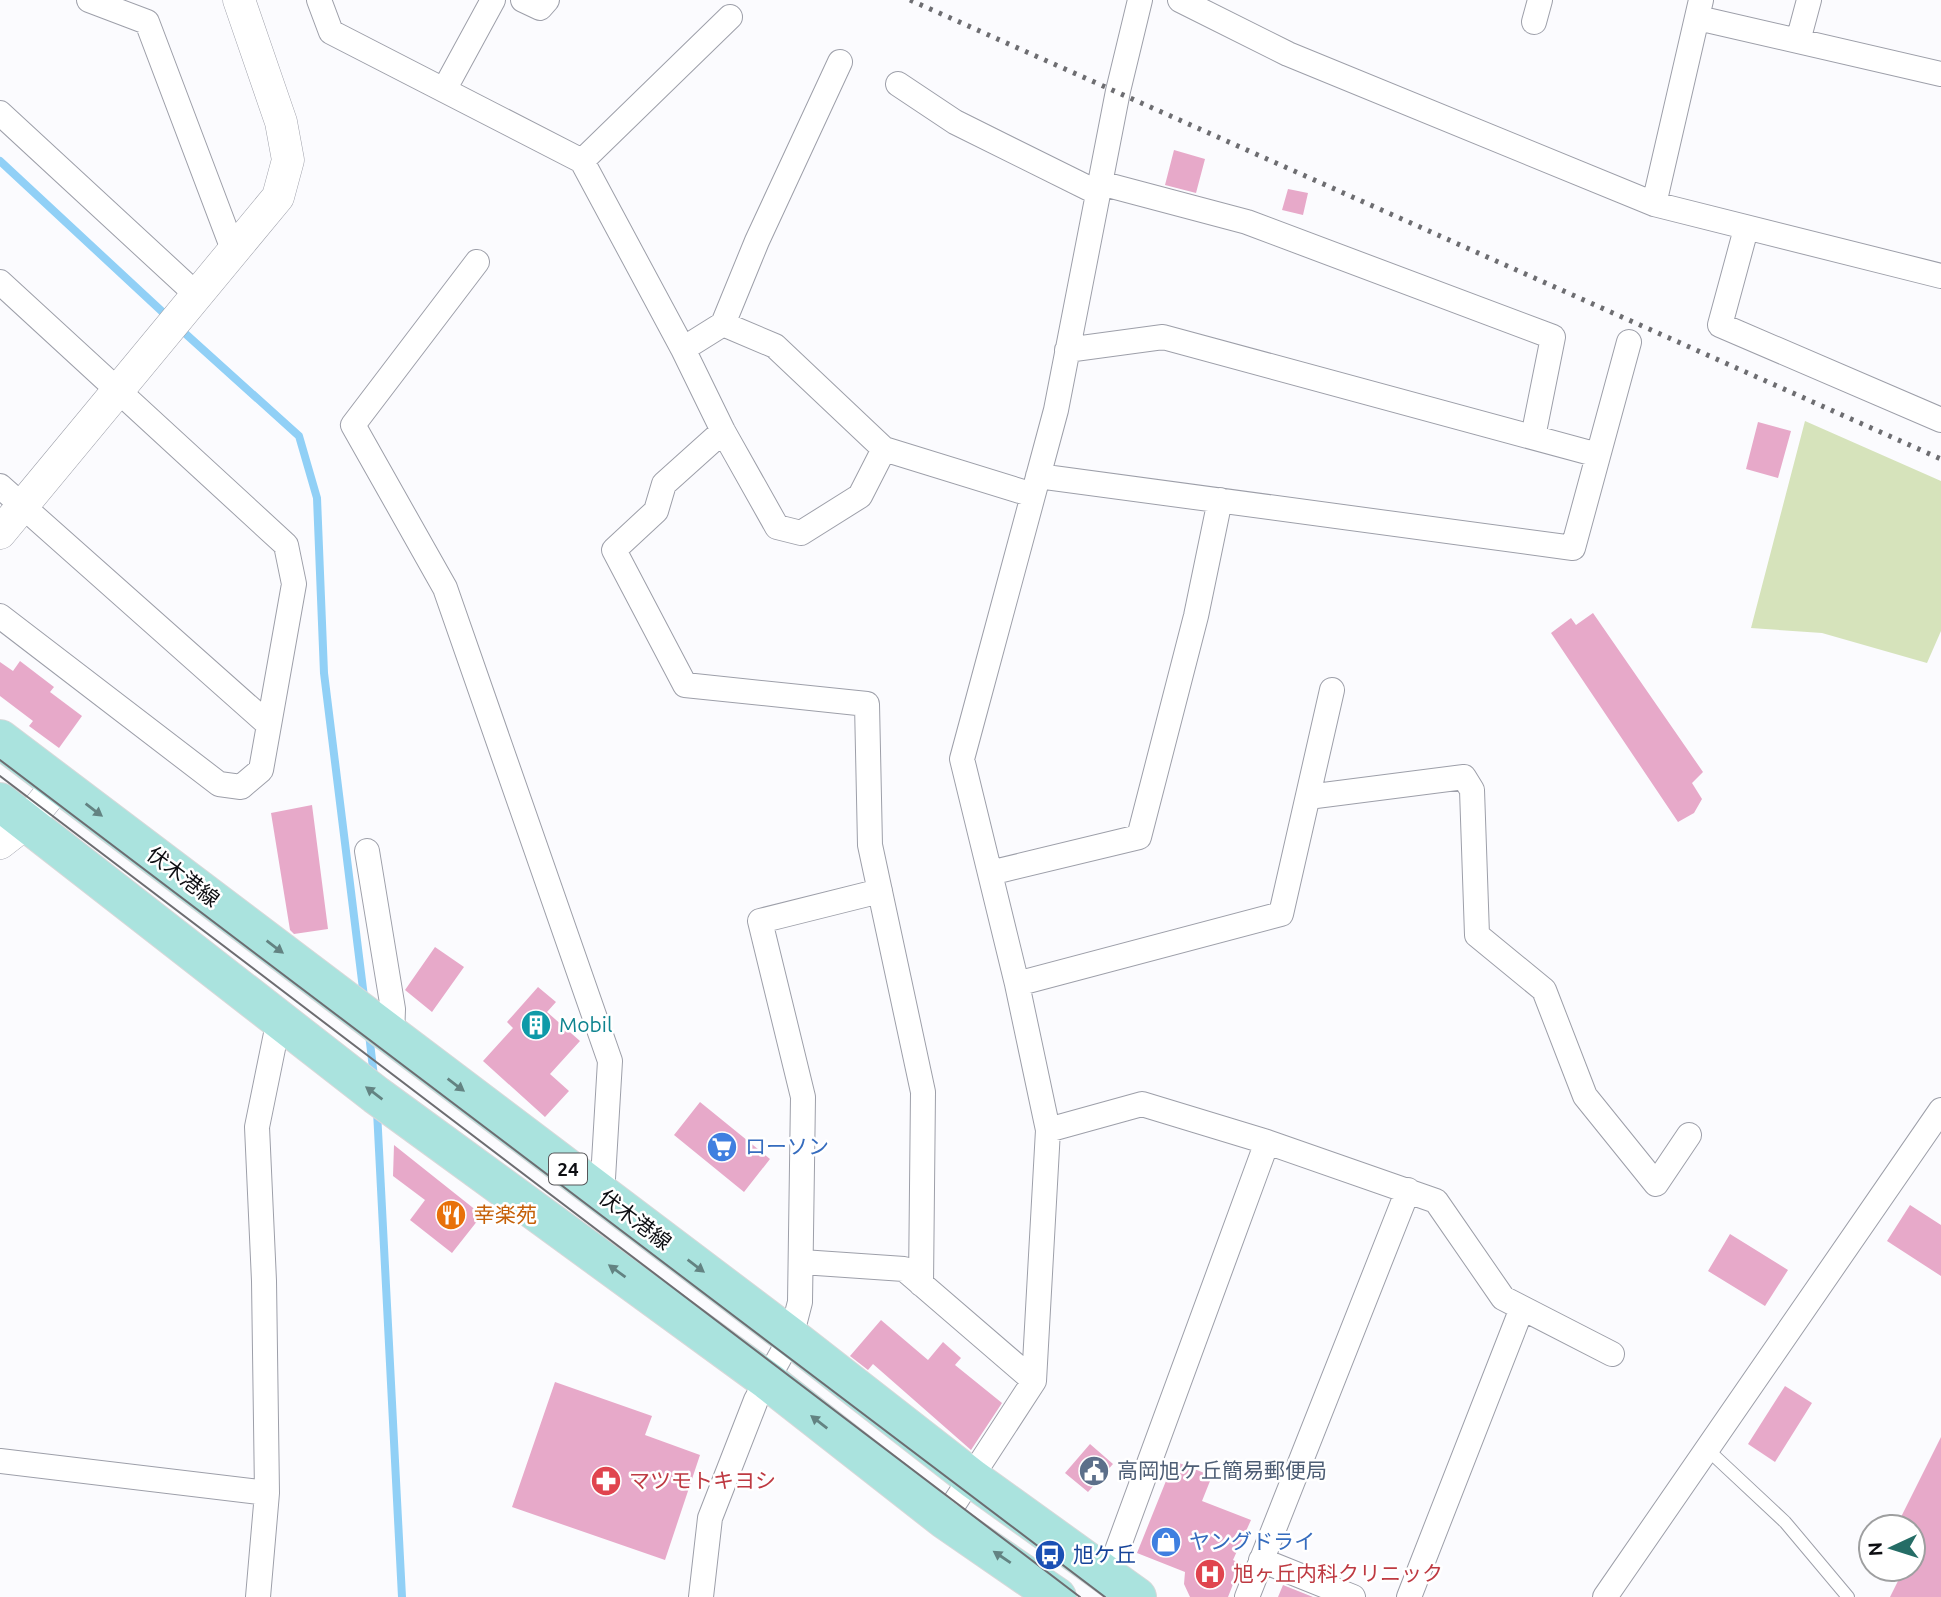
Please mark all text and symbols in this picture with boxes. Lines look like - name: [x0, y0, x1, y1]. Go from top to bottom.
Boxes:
- one-way arrow: [84, 802, 102, 817]
- street label: 伏木港線: [143, 841, 224, 911]
- one-way arrow: [265, 940, 283, 955]
- building icon: Mobil: [519, 1008, 553, 1042]
- place label: Mobil: [559, 1012, 612, 1036]
- one-way arrow: [447, 1078, 465, 1092]
- one-way arrow: [365, 1087, 383, 1101]
- supermarket icon: ローソン: [705, 1130, 739, 1164]
- place label: ローソン: [745, 1134, 829, 1158]
- road number: 24: [549, 1154, 587, 1184]
- street label: 伏木港線: [595, 1184, 676, 1254]
- restaurant icon: 幸楽苑: [434, 1198, 468, 1232]
- place label: 幸楽苑: [474, 1202, 537, 1226]
- one-way arrow: [687, 1259, 705, 1273]
- one-way arrow: [608, 1264, 626, 1278]
- one-way arrow: [811, 1414, 829, 1429]
- public building icon: 高岡旭ケ丘簡易郵便局: [1077, 1454, 1111, 1488]
- place label: 高岡旭ケ丘簡易郵便局: [1117, 1458, 1327, 1482]
- pharmacy icon: マツモトキヨシ: [589, 1464, 623, 1498]
- place label: マツモトキヨシ: [629, 1468, 776, 1492]
- north arrow: [1857, 1513, 1927, 1583]
- shop icon: ヤングドライ: [1149, 1525, 1183, 1559]
- place label: ヤングドライ: [1189, 1529, 1315, 1553]
- bus stop icon: 旭ケ丘: [1033, 1538, 1067, 1572]
- text: N: [1864, 1541, 1887, 1557]
- place label: 旭ケ丘: [1073, 1542, 1136, 1566]
- one-way arrow: [992, 1551, 1011, 1564]
- hospital icon: 旭ヶ丘内科クリニック: [1193, 1557, 1227, 1591]
- place label: 旭ヶ丘内科クリニック: [1233, 1561, 1443, 1585]

